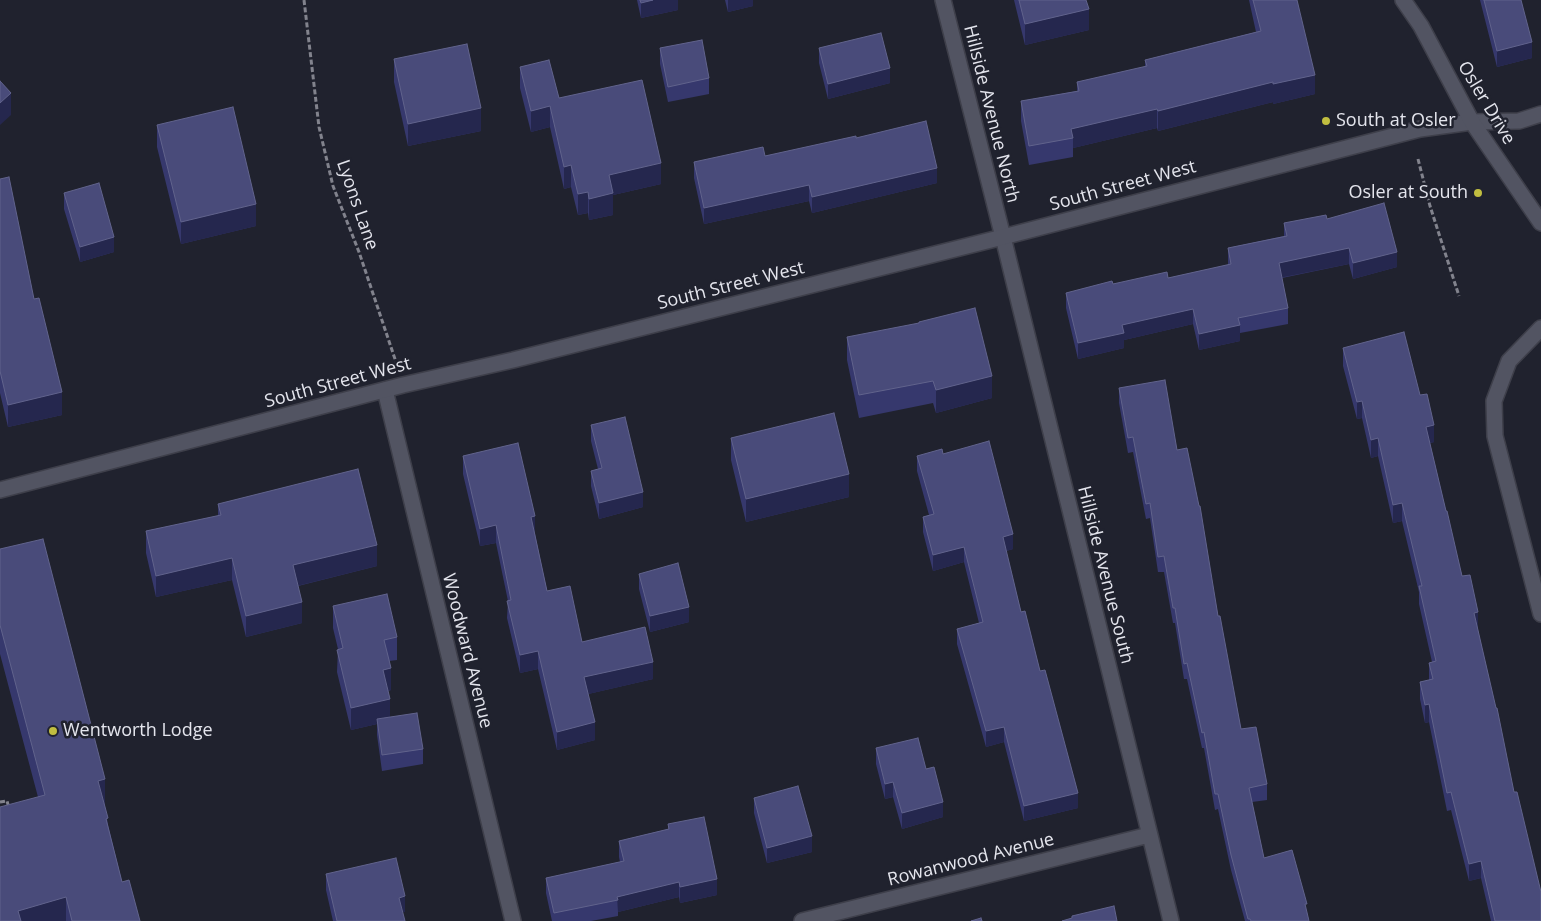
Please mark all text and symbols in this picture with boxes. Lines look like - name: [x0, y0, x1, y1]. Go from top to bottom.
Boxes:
- street label: Hillside Avenue North: [958, 23, 1024, 205]
- street label: Osler Drive: [1453, 57, 1519, 149]
- place label: South at Osler: [1336, 110, 1456, 132]
- marker: South at Osler: [1320, 115, 1332, 127]
- street label: South Street West: [1047, 156, 1199, 216]
- street label: Lyons Lane: [331, 157, 383, 253]
- place label: Osler at South: [1348, 182, 1468, 204]
- marker: Osler at South: [1472, 187, 1484, 199]
- street label: South Street West: [655, 257, 807, 315]
- street label: South Street West: [262, 353, 414, 413]
- street label: Hillside Avenue South: [1072, 484, 1138, 666]
- street label: Woodward Avenue: [437, 571, 497, 731]
- place label: Wentworth Lodge: [63, 720, 213, 742]
- marker: Wentworth Lodge: [47, 725, 59, 737]
- street label: Rowanwood Avenue: [885, 829, 1057, 891]

